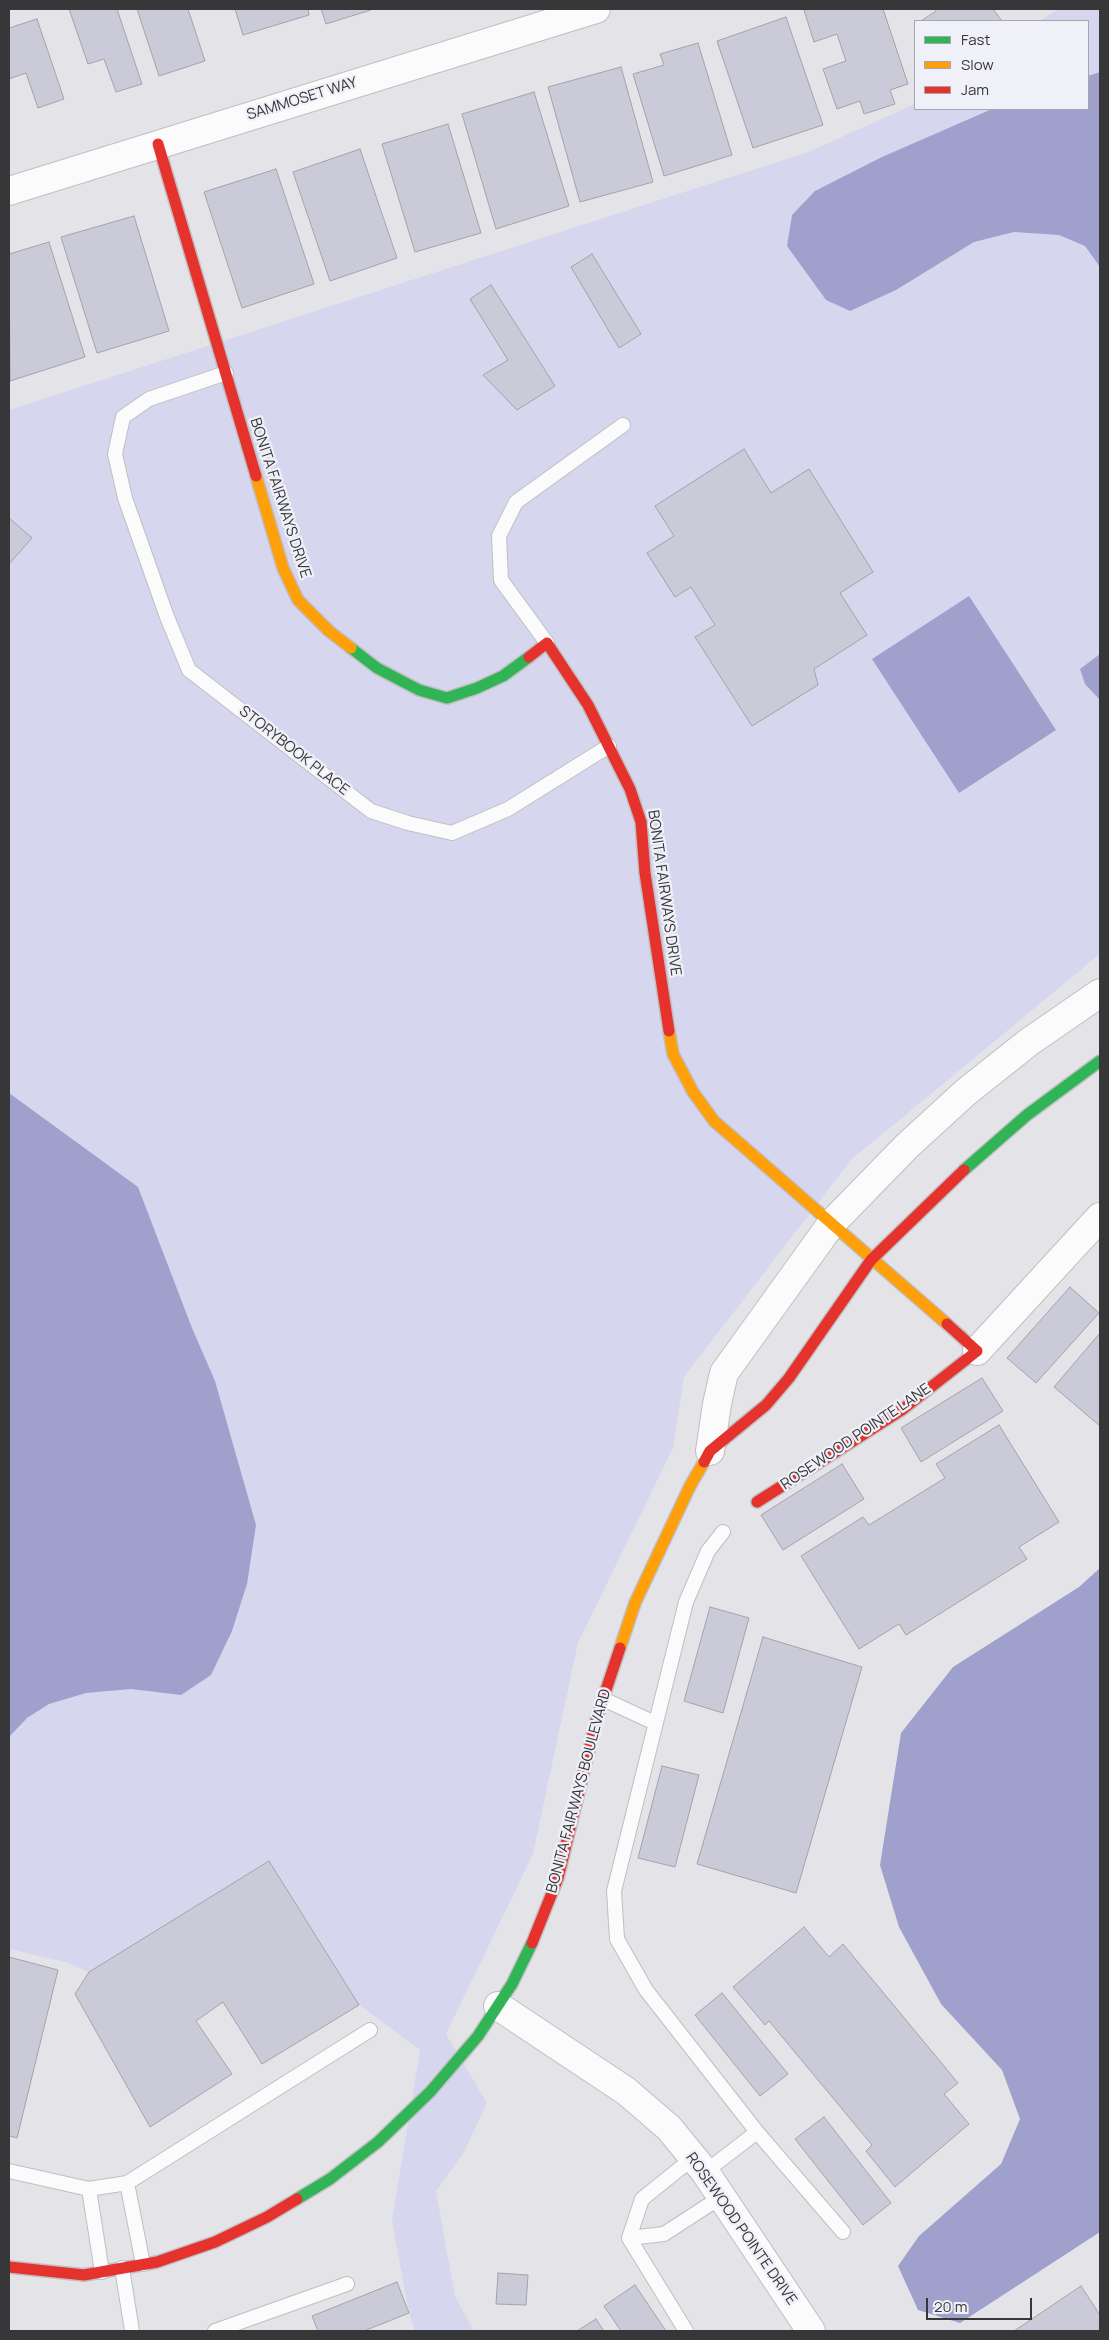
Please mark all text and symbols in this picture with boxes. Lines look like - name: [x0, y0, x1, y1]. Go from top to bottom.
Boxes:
- legend: [914, 20, 1089, 110]
- text: Fast: [961, 29, 990, 50]
- text: Slow: [961, 54, 994, 75]
- street label: SAMMOSET WAY: [245, 74, 359, 124]
- text: Jam: [961, 79, 989, 100]
- street label: BONITA FAIRWAYS DRIVE: [246, 416, 314, 580]
- street label: STORYBOOK PLACE: [235, 702, 353, 800]
- street label: BONITA FAIRWAYS DRIVE: [643, 809, 685, 977]
- street label: ROSEWOOD POINTE LANE: [778, 1380, 934, 1494]
- street label: BONITA FAIRWAYS BOULEVARD: [543, 1687, 615, 1895]
- street label: ROSEWOOD POINTE DRIVE: [682, 2150, 800, 2308]
- scale bar: [929, 2288, 1035, 2320]
- text: 20 m: [934, 2296, 967, 2317]

